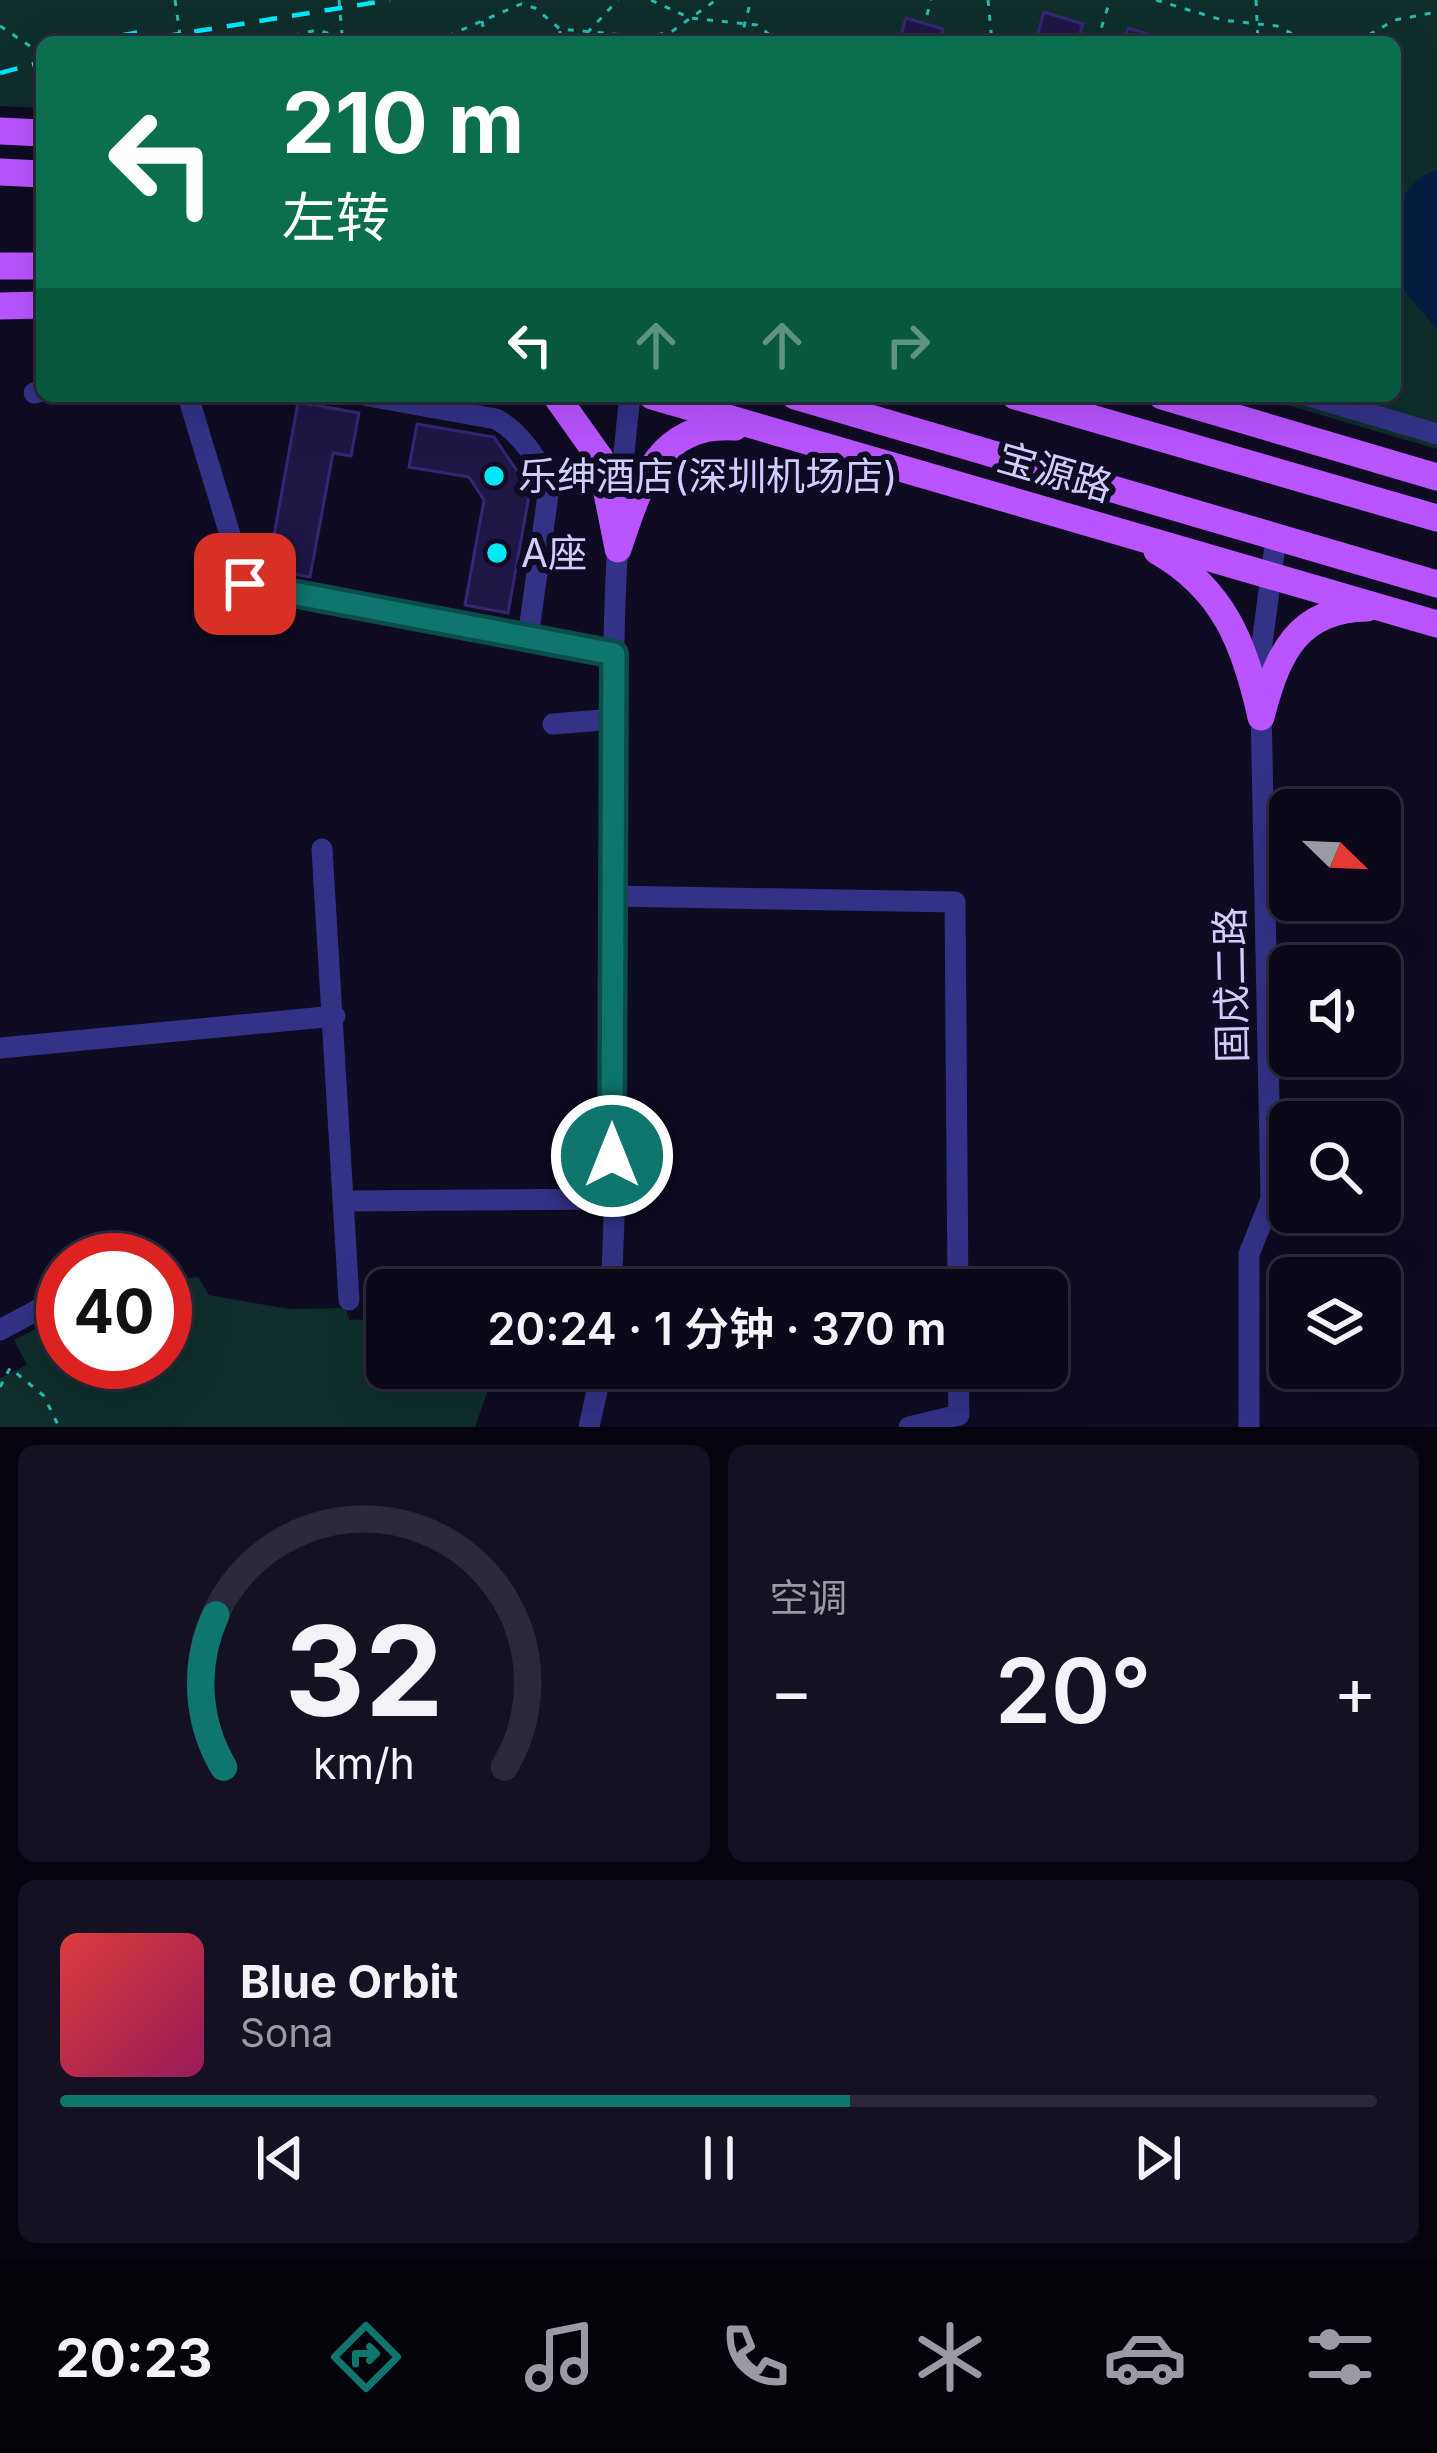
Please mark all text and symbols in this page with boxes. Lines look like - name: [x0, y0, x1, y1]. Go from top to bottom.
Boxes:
- text: 210 m: [282, 72, 524, 173]
- icon: left: [84, 84, 240, 240]
- text: 左转: [282, 185, 390, 250]
- icon: left: [497, 312, 563, 378]
- icon: ahead: [623, 312, 689, 378]
- icon: ahead: [749, 312, 815, 378]
- icon: right: [875, 312, 941, 378]
- street label: 宝源路: [992, 433, 1118, 510]
- place label: 乐绅酒店(深圳机场店): [518, 452, 897, 499]
- marker: 乐绅酒店(深圳机场店): [481, 463, 507, 489]
- place label: A座: [521, 529, 587, 576]
- pin: [194, 533, 296, 635]
- marker: A座: [484, 540, 510, 566]
- icon: arrive: [212, 551, 278, 617]
- north arrow: [1269, 789, 1401, 921]
- map controls: [1269, 789, 1401, 1389]
- street label: 固戍二路: [1206, 907, 1255, 1063]
- button: sound: [1269, 945, 1401, 1077]
- position arrow: [549, 1093, 675, 1219]
- button: search: [1269, 1101, 1401, 1233]
- speed limit sign: 40: [36, 1233, 192, 1389]
- button: layers: [1269, 1257, 1401, 1389]
- text: 20:24 · 1 分钟 · 370 m: [487, 1301, 947, 1356]
- text: 空调: [770, 1574, 848, 1621]
- text: 32: [284, 1595, 443, 1746]
- text: 20°: [995, 1636, 1152, 1745]
- text: −: [770, 1651, 813, 1731]
- text: +: [1333, 1651, 1377, 1731]
- text: km/h: [313, 1736, 415, 1788]
- text: Blue Orbit: [240, 1954, 458, 2009]
- text: Sona: [240, 2009, 333, 2056]
- icon: previous: [247, 2125, 313, 2191]
- icon: pause: [686, 2125, 752, 2191]
- icon: next: [1125, 2125, 1191, 2191]
- icon: directions: [324, 2315, 408, 2399]
- icon: music: [518, 2315, 602, 2399]
- icon: phone: [713, 2315, 797, 2399]
- icon: climate: [908, 2315, 992, 2399]
- icon: car: [1103, 2315, 1187, 2399]
- icon: filters: [1298, 2315, 1382, 2399]
- text: 20:23: [55, 2325, 213, 2390]

